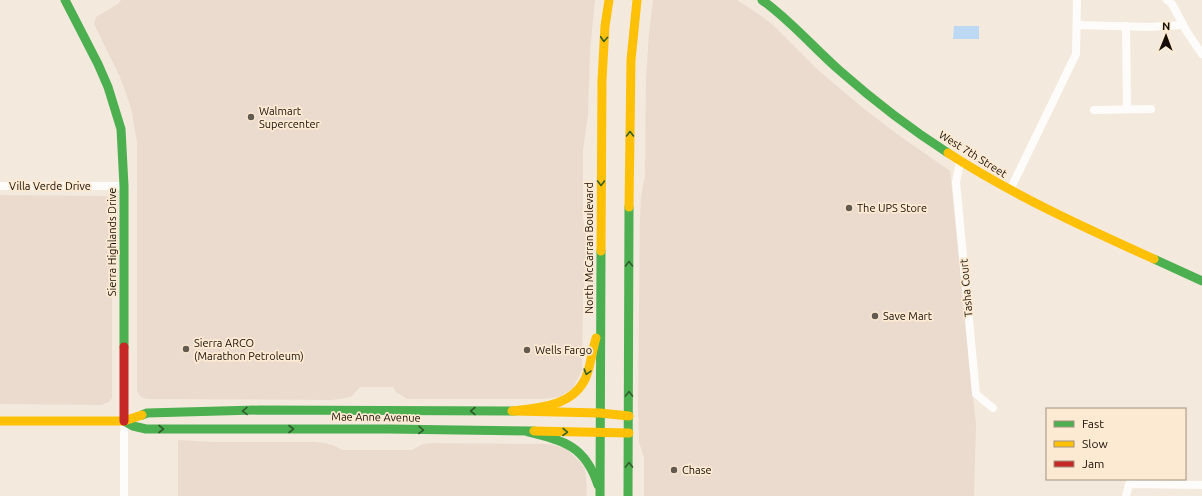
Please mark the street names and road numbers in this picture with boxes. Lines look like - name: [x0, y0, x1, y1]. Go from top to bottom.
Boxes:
- street label: West 7th Street: [937, 128, 1010, 180]
- street label: Villa Verde Drive: [9, 180, 91, 192]
- street label: North McCarran Boulevard: [583, 182, 595, 314]
- street label: Sierra Highlands Drive: [106, 188, 118, 296]
- street label: Tasha Court: [957, 258, 975, 318]
- street label: Mae Anne Avenue: [331, 410, 421, 424]

